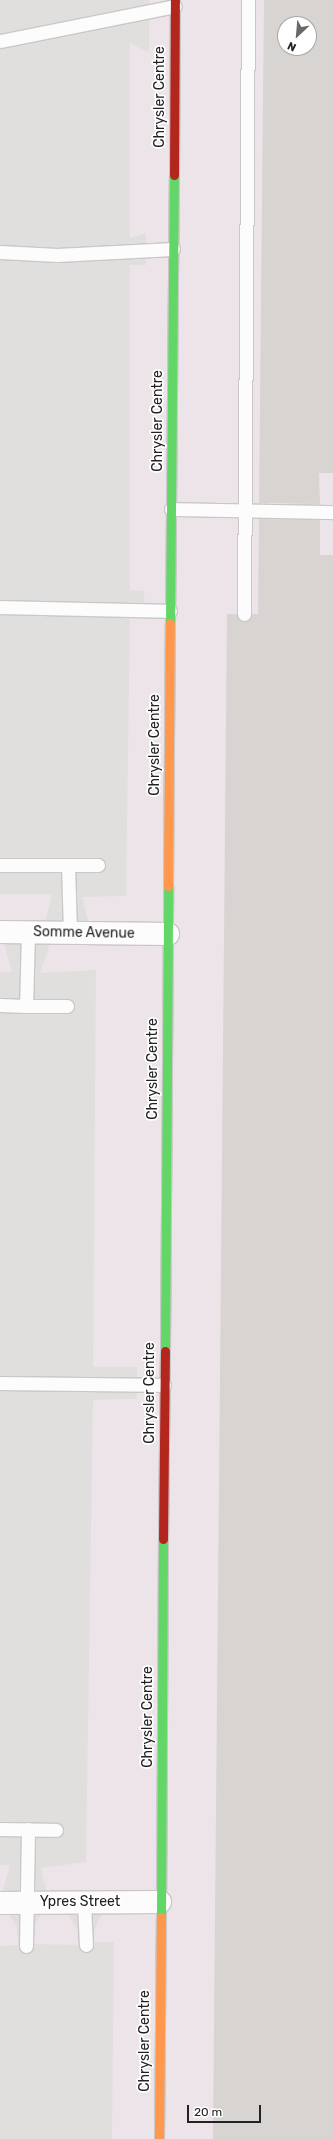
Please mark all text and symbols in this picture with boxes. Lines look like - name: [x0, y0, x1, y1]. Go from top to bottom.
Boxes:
- north arrow: [277, 16, 317, 56]
- text: N: [286, 39, 298, 54]
- street label: Chrysler Centre: [152, 46, 168, 148]
- street label: Chrysler Centre: [150, 370, 166, 472]
- street label: Chrysler Centre: [147, 694, 163, 796]
- street label: Somme Avenue: [33, 924, 135, 942]
- street label: Chrysler Centre: [145, 1018, 161, 1120]
- street label: Chrysler Centre: [142, 1342, 158, 1444]
- street label: Chrysler Centre: [140, 1666, 156, 1768]
- street label: Ypres Street: [40, 1894, 120, 1910]
- street label: Chrysler Centre: [137, 1990, 153, 2092]
- scale bar: [189, 2097, 263, 2123]
- text: 20 m: [194, 2105, 222, 2119]

